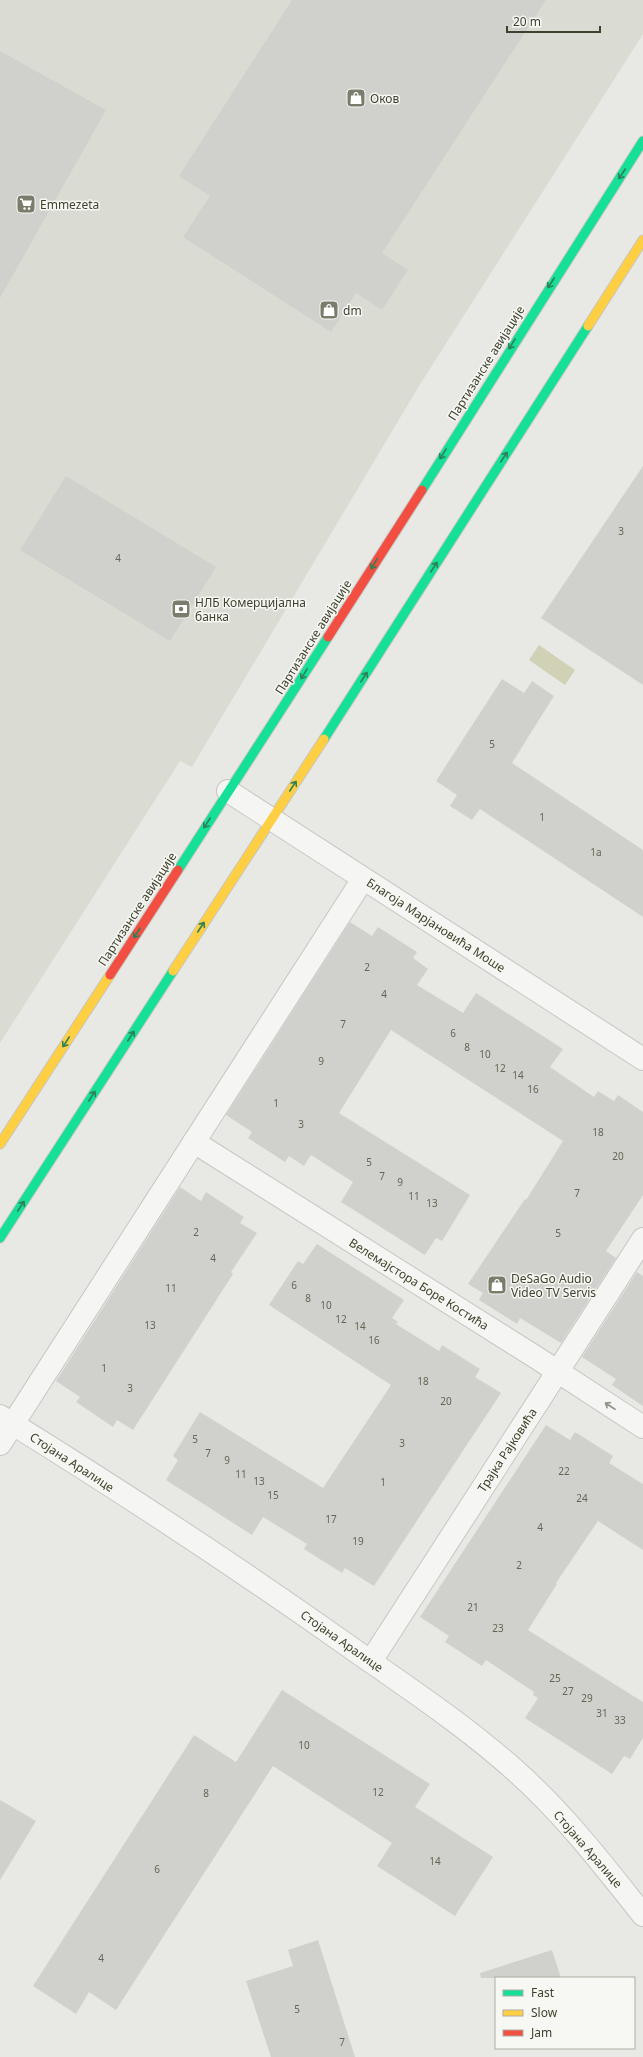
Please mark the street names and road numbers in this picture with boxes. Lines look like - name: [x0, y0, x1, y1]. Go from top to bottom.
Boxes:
- street label: Партизанске авијације: [444, 302, 529, 424]
- street label: Партизанске авијације: [271, 576, 356, 698]
- street label: Партизанске авијације: [94, 848, 180, 969]
- street label: Благоја Марјановића Моше: [363, 874, 509, 976]
- street label: Велемајстора Боре Костића: [346, 1234, 492, 1334]
- street label: Трајка Рајковића: [473, 1404, 541, 1496]
- street label: Стојана Аралице: [27, 1428, 118, 1496]
- street label: Стојана Аралице: [297, 1606, 387, 1676]
- street label: Стојана Аралице: [550, 1807, 627, 1892]

